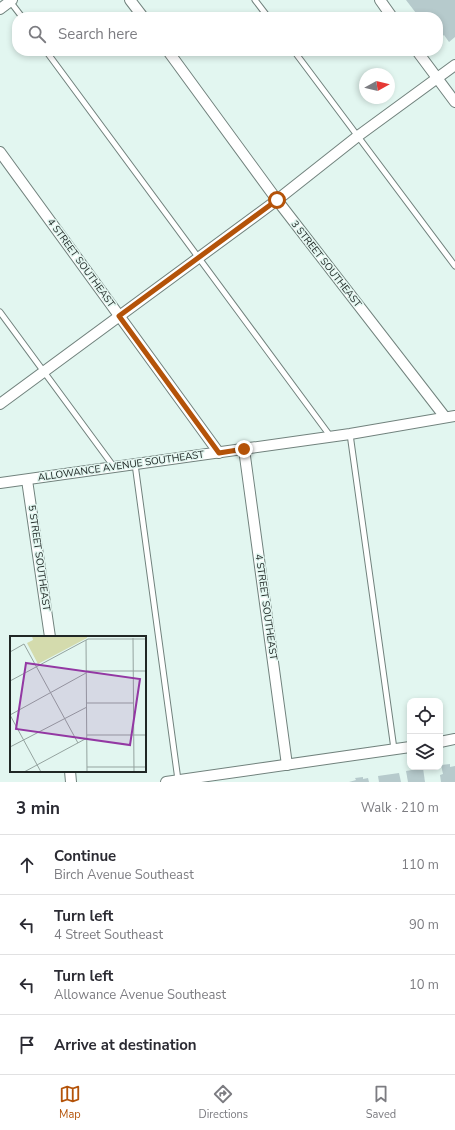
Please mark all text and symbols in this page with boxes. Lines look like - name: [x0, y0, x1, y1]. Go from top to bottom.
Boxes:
- search box: [12, 12, 443, 56]
- icon: search: [26, 23, 48, 45]
- text: Search here: [58, 24, 138, 44]
- north arrow: [359, 68, 395, 104]
- route start: [268, 191, 286, 209]
- street label: 4 STREET SOUTHEAST: [44, 216, 118, 310]
- street label: 3 STREET SOUTHEAST: [288, 218, 364, 310]
- route end: [235, 440, 253, 458]
- street label: ALLOWANCE AVENUE SOUTHEAST: [37, 447, 205, 485]
- street label: 5 STREET SOUTHEAST: [25, 504, 53, 612]
- street label: 4 STREET SOUTHEAST: [252, 553, 280, 661]
- inset map: [10, 636, 146, 772]
- map controls: [407, 698, 443, 770]
- button: locate: [407, 698, 443, 734]
- button: layers: [407, 734, 443, 770]
- text: 3 min: [16, 797, 60, 820]
- text: Walk · 210 m: [361, 799, 439, 817]
- text: Continue: [54, 846, 116, 866]
- icon: ahead: [16, 854, 38, 876]
- text: 110 m: [401, 856, 439, 874]
- text: Birch Avenue Southeast: [54, 866, 194, 884]
- text: Turn left: [54, 906, 113, 926]
- icon: left: [16, 914, 38, 936]
- text: 90 m: [409, 916, 439, 934]
- text: 4 Street Southeast: [54, 926, 163, 944]
- text: Turn left: [54, 966, 113, 986]
- icon: left: [16, 974, 38, 996]
- text: 10 m: [409, 976, 439, 994]
- text: Allowance Avenue Southeast: [54, 986, 226, 1004]
- icon: arrive: [16, 1034, 38, 1056]
- text: Arrive at destination: [54, 1035, 197, 1055]
- tab: Map: [59, 1083, 81, 1122]
- tab: Directions: [199, 1083, 248, 1122]
- tab: Saved: [366, 1083, 396, 1122]

